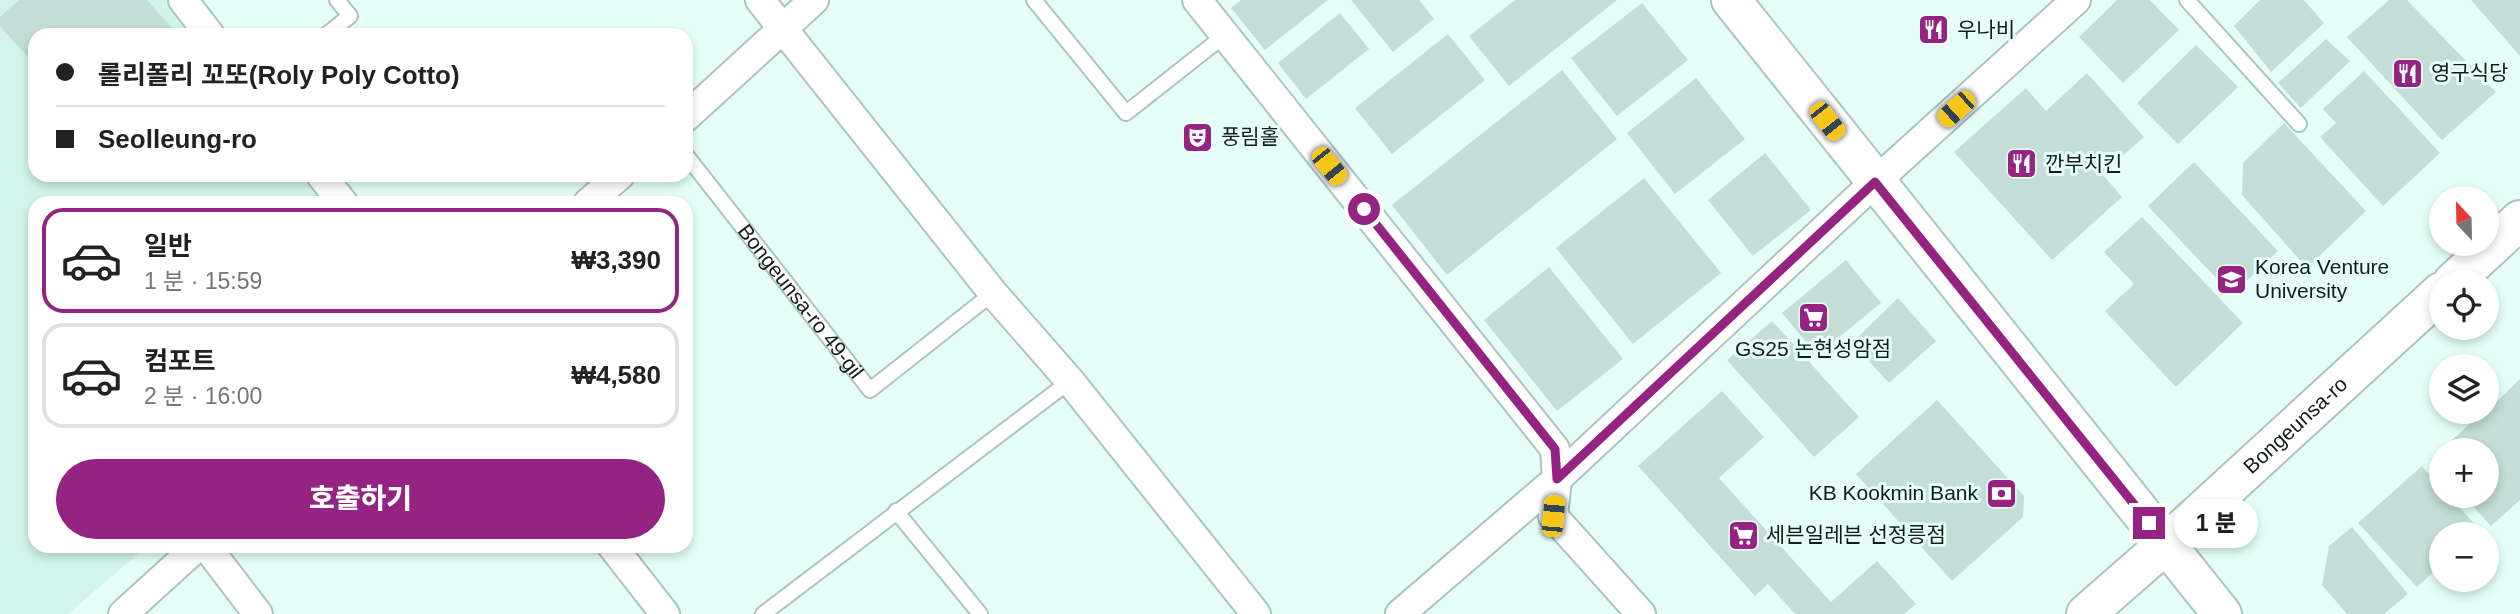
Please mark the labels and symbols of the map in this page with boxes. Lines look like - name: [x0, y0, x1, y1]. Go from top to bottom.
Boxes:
- restaurant icon: 우나비: [1917, 13, 1951, 47]
- place label: 우나비: [1957, 18, 2015, 41]
- restaurant icon: 영구식당: [2391, 56, 2425, 90]
- place label: 영구식당: [2431, 61, 2508, 84]
- car: [1934, 87, 1979, 131]
- car: [1806, 98, 1849, 144]
- theatre icon: 풍림홀: [1181, 120, 1215, 154]
- place label: 풍림홀: [1221, 125, 1279, 148]
- car: [1308, 143, 1351, 189]
- restaurant icon: 깐부치킨: [2005, 147, 2039, 181]
- place label: 깐부치킨: [2045, 152, 2122, 175]
- north arrow: [2429, 186, 2499, 256]
- route start: [1348, 193, 1380, 225]
- street label: Bongeunsa-ro 49-gil: [734, 220, 868, 383]
- place label: Korea Venture University: [2255, 255, 2389, 302]
- school or university icon: Korea Venture University: [2215, 262, 2249, 296]
- supermarket icon: GS25 논현성암점: [1796, 300, 1830, 334]
- place label: GS25 논현성암점: [1735, 337, 1891, 360]
- street label: Bongeunsa-ro: [2239, 372, 2352, 478]
- bank icon: KB Kookmin Bank: [1984, 476, 2018, 510]
- place label: KB Kookmin Bank: [1809, 481, 1978, 504]
- car: [1541, 494, 1566, 538]
- callout: 1 분: [2174, 498, 2258, 548]
- route end: [2133, 507, 2165, 539]
- supermarket icon: 세븐일레븐 선정릉점: [1726, 518, 1760, 552]
- place label: 세븐일레븐 선정릉점: [1766, 523, 1946, 546]

